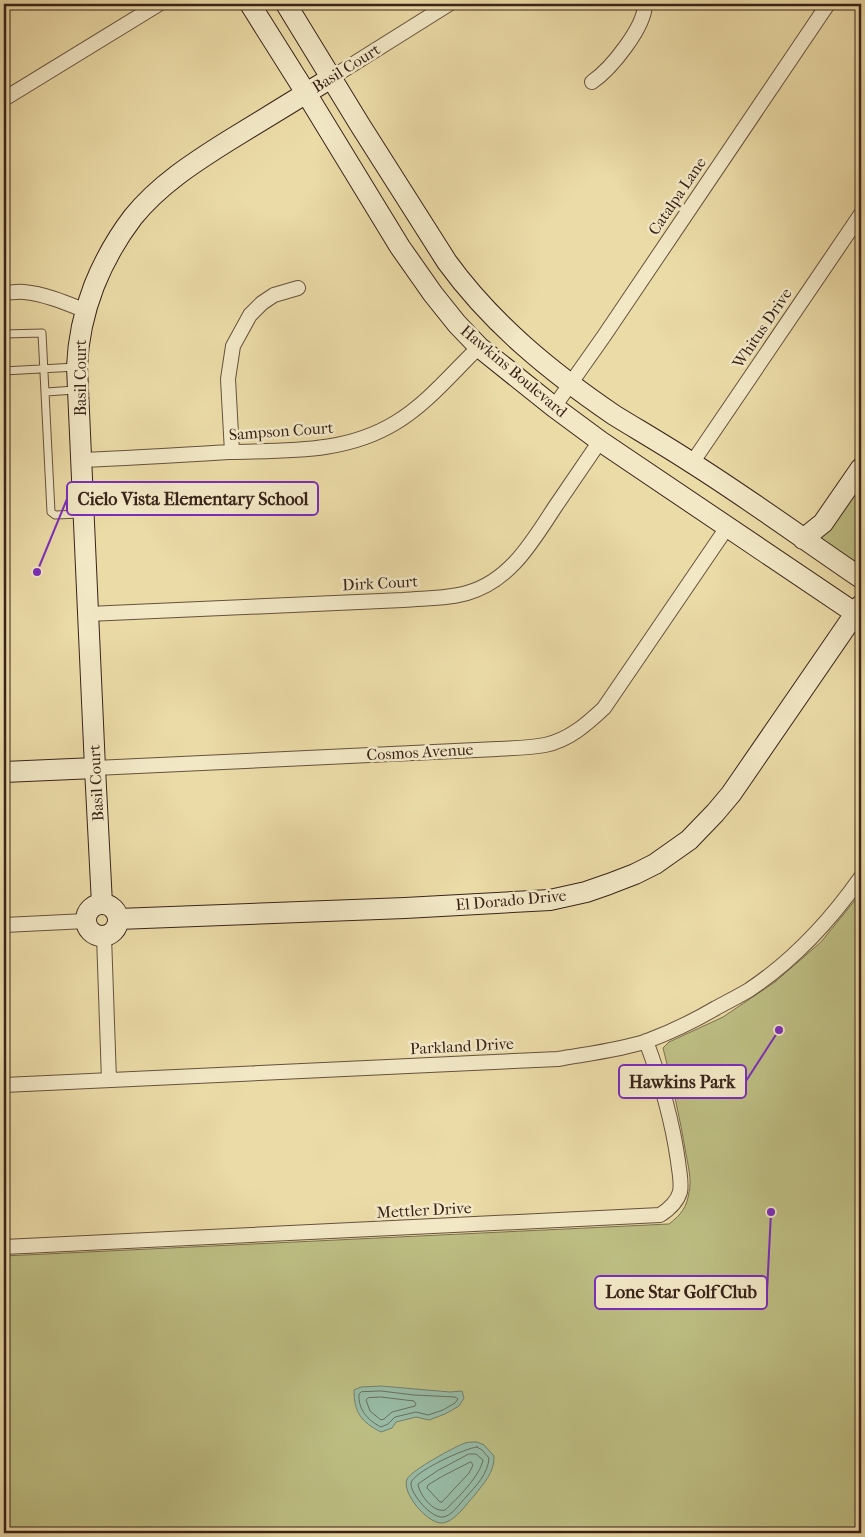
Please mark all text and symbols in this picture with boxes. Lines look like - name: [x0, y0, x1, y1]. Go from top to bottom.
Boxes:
- street label: Basil Court: [308, 39, 384, 96]
- street label: Catalpa Lane: [644, 154, 710, 238]
- street label: Whitus Drive: [728, 284, 796, 372]
- street label: Hawkins Boulevard: [457, 321, 571, 421]
- street label: Basil Court: [71, 339, 90, 416]
- street label: Sampson Court: [228, 418, 334, 444]
- callout: Cielo Vista Elementary School: [67, 482, 318, 515]
- text: Cielo Vista Elementary School: [77, 489, 310, 510]
- street label: Dirk Court: [342, 572, 419, 594]
- street label: Cosmos Avenue: [366, 740, 474, 764]
- street label: Basil Court: [84, 744, 107, 822]
- street label: El Dorado Drive: [455, 886, 567, 914]
- street label: Parkland Drive: [410, 1034, 515, 1058]
- callout: Hawkins Park: [619, 1065, 746, 1098]
- text: Hawkins Park: [629, 1072, 736, 1093]
- street label: Mettler Drive: [376, 1198, 472, 1222]
- callout: Lone Star Golf Club: [595, 1276, 767, 1309]
- text: Lone Star Golf Club: [605, 1282, 757, 1303]

